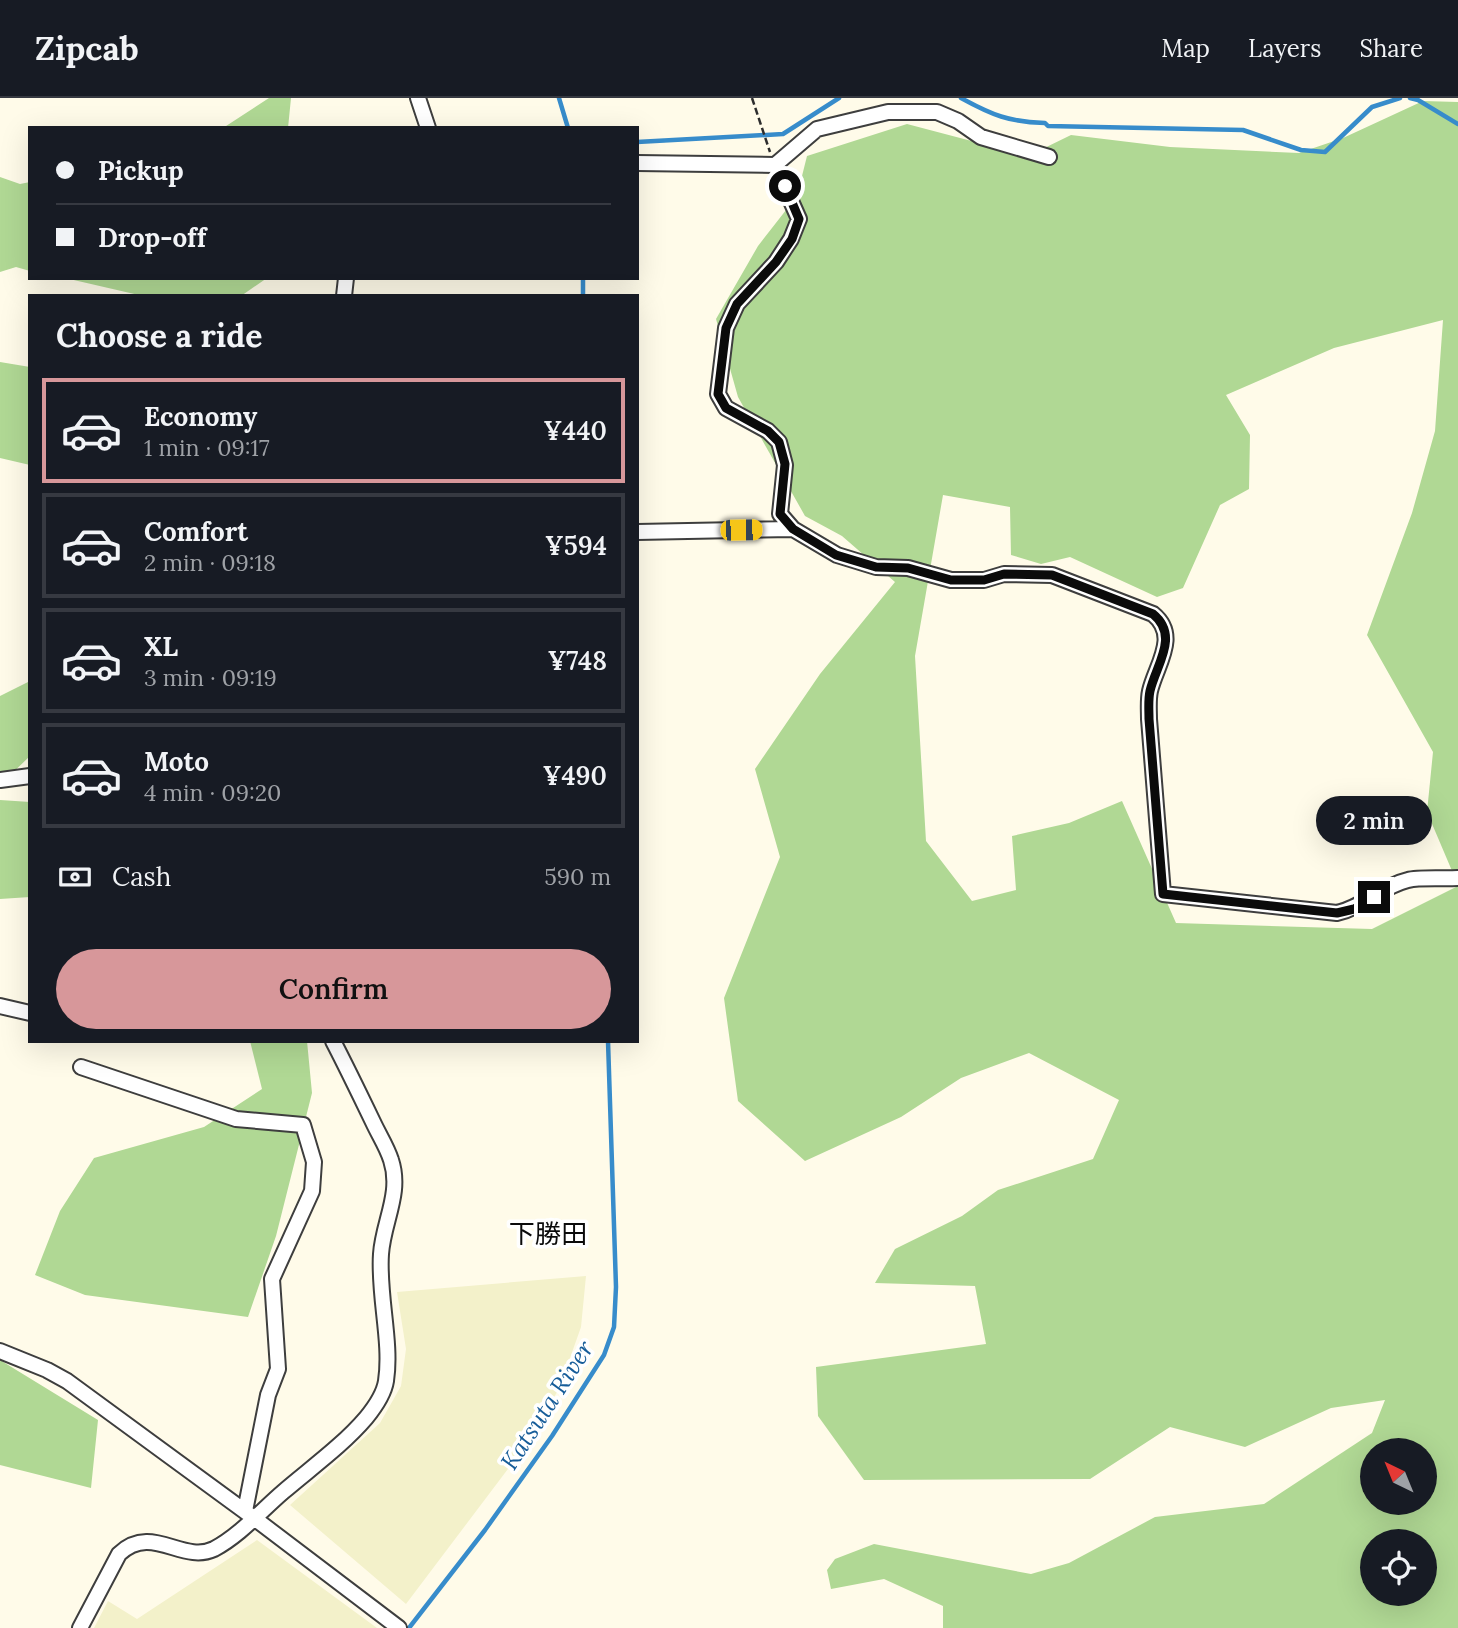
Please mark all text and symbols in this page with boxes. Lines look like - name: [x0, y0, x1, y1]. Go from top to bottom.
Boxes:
- text: Zipcab: [35, 27, 139, 69]
- text: Map: [1161, 33, 1210, 64]
- text: Layers: [1248, 33, 1321, 64]
- text: Share: [1359, 33, 1423, 64]
- text: Pickup: [98, 154, 184, 187]
- route start: [769, 170, 801, 202]
- text: Drop-off: [98, 221, 206, 254]
- text: Choose a ride: [56, 315, 263, 356]
- icon: car: [60, 399, 123, 462]
- text: Economy: [144, 400, 257, 433]
- text: ¥440: [543, 414, 607, 447]
- text: 1 min · 09:17: [144, 433, 270, 462]
- icon: car: [60, 514, 123, 577]
- text: Comfort: [144, 515, 248, 548]
- car: [720, 519, 763, 541]
- text: ¥594: [545, 529, 607, 562]
- text: 2 min · 09:18: [144, 548, 276, 577]
- icon: car: [60, 629, 123, 692]
- text: XL: [144, 630, 178, 663]
- text: ¥748: [548, 644, 607, 677]
- text: 3 min · 09:19: [144, 663, 277, 692]
- icon: car: [60, 744, 123, 807]
- text: Moto: [144, 745, 209, 778]
- text: ¥490: [543, 759, 607, 792]
- text: 4 min · 09:20: [144, 778, 281, 807]
- callout: 2 min: [1316, 796, 1432, 844]
- text: 2 min: [1344, 806, 1404, 835]
- icon: cash: [56, 858, 94, 896]
- text: Cash: [112, 860, 171, 893]
- text: 590 m: [544, 862, 611, 891]
- route end: [1358, 881, 1390, 913]
- button: Confirm: [56, 949, 611, 1029]
- district label: 下勝田: [509, 1217, 587, 1250]
- water label: Katsuta River: [494, 1334, 600, 1476]
- north arrow: [1360, 1438, 1437, 1516]
- map controls: [1360, 1438, 1437, 1606]
- button: locate: [1360, 1529, 1437, 1606]

